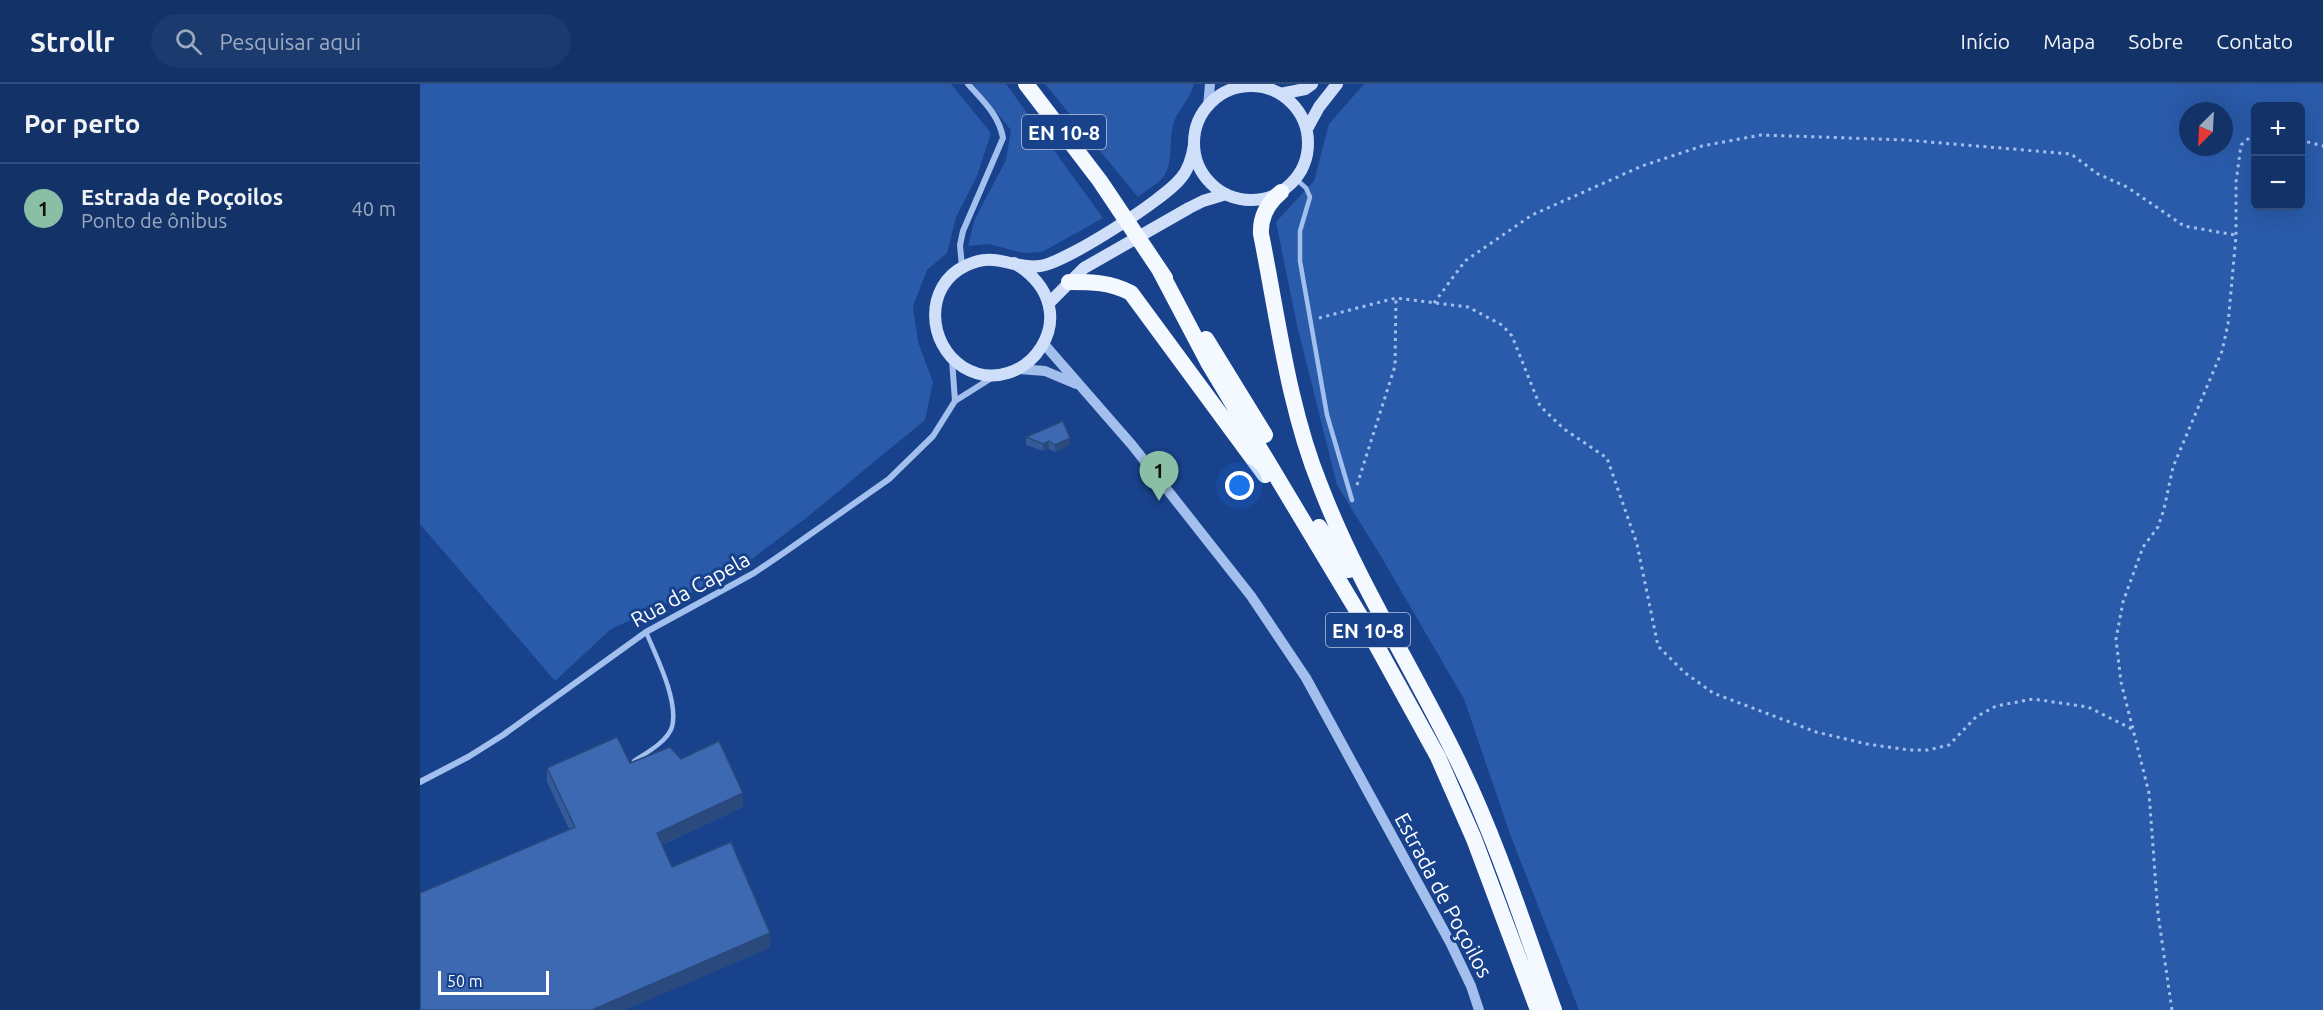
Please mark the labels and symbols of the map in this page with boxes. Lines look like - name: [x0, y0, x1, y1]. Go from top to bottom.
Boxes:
- north arrow: [2179, 102, 2233, 156]
- road number: EN 10-8: [1022, 115, 1106, 149]
- pin: 1: [1140, 452, 1178, 501]
- your location: [1225, 471, 1254, 500]
- street label: Rua da Capela: [626, 546, 754, 632]
- road number: EN 10-8: [1326, 613, 1410, 647]
- street label: Estrada de Poçoilos: [1390, 809, 1498, 981]
- scale bar: [438, 968, 549, 996]

